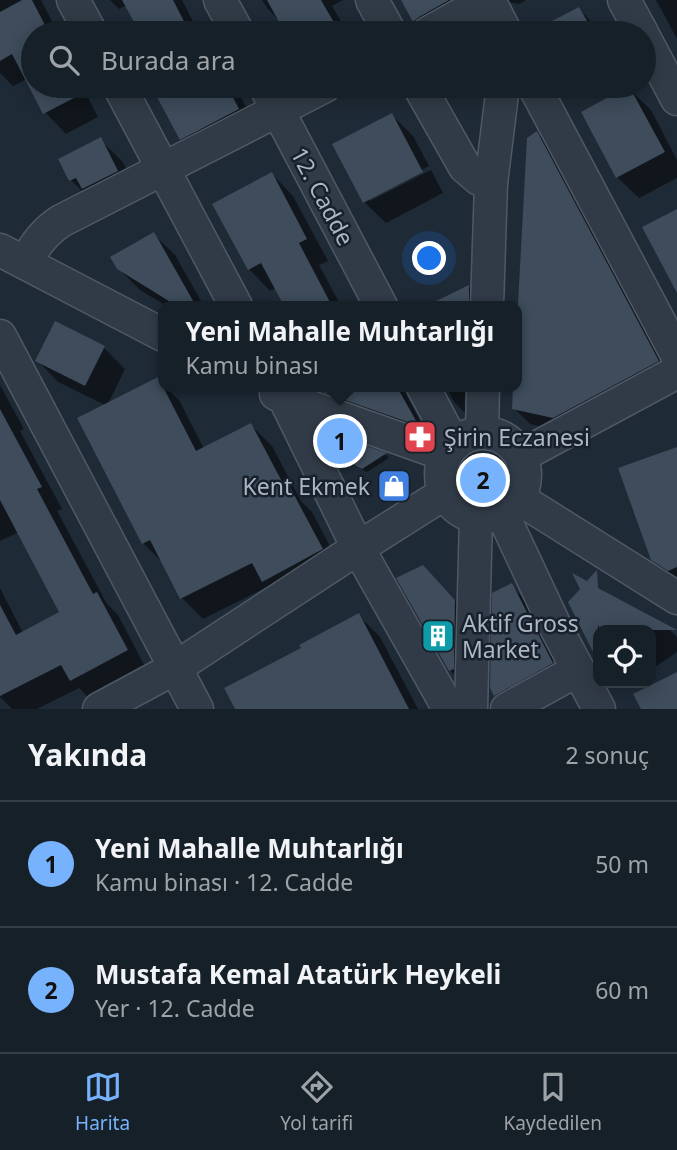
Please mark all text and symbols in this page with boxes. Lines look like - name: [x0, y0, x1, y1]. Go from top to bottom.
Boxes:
- search box: [21, 21, 656, 98]
- icon: search: [45, 41, 83, 79]
- text: Burada ara: [101, 42, 236, 78]
- street label: 12. Cadde: [284, 141, 362, 251]
- your location: [412, 241, 446, 275]
- popup: [158, 301, 522, 392]
- text: Yeni Mahalle Muhtarlığı: [186, 313, 494, 349]
- text: Kamu binası: [186, 349, 319, 381]
- pin: 1: [317, 415, 363, 467]
- pharmacy icon: Şirin Eczanesi: [401, 418, 439, 456]
- place label: Şirin Eczanesi: [444, 421, 590, 453]
- pin: 2: [460, 454, 506, 506]
- shop icon: Kent Ekmek: [375, 467, 413, 505]
- place label: Kent Ekmek: [242, 470, 371, 502]
- place label: Aktif Gross Market: [462, 607, 579, 665]
- building icon: Aktif Gross Market: [419, 617, 457, 655]
- map controls: [593, 625, 656, 688]
- button: locate: [593, 625, 656, 688]
- text: Yakında: [28, 734, 147, 775]
- text: 2 sonuç: [565, 739, 649, 771]
- text: Yeni Mahalle Muhtarlığı: [95, 830, 404, 866]
- text: 1: [44, 848, 58, 880]
- text: 50 m: [595, 848, 649, 880]
- text: Kamu binası · 12. Cadde: [95, 866, 353, 898]
- text: Mustafa Kemal Atatürk Heykeli: [95, 956, 501, 992]
- text: 2: [44, 974, 58, 1006]
- text: 60 m: [595, 974, 649, 1006]
- text: Yer · 12. Cadde: [95, 992, 255, 1024]
- tab: Harita: [75, 1068, 130, 1136]
- tab: Yol tarifi: [280, 1068, 353, 1136]
- tab: Kaydedilen: [503, 1068, 602, 1136]

